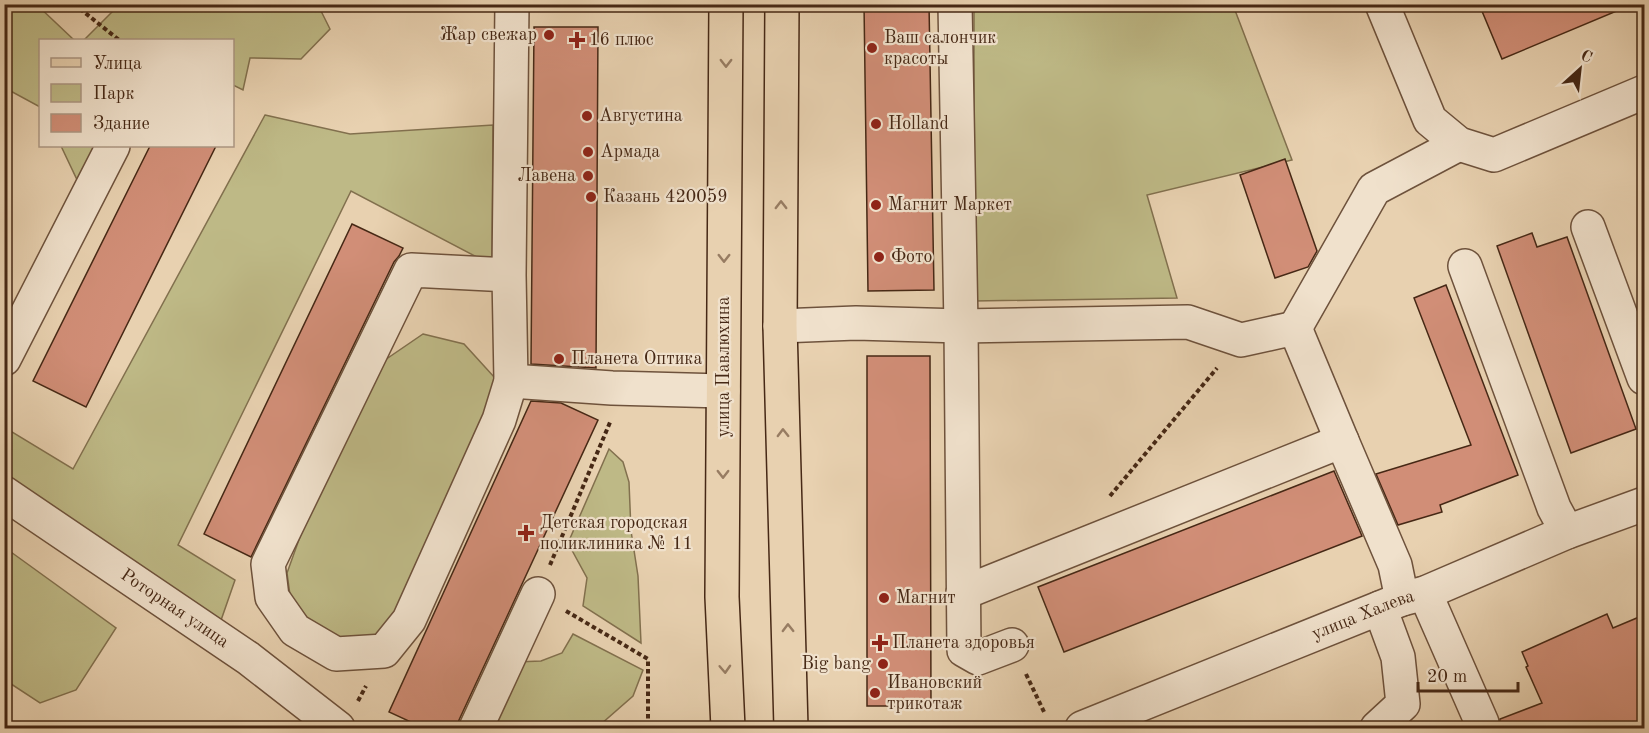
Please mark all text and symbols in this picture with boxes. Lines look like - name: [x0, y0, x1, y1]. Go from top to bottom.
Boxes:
- place label: Жар свежар: [440, 26, 537, 44]
- marker: Жар свежар: [542, 28, 556, 42]
- place label: Ваш салончик красоты: [884, 29, 996, 68]
- place label: 16 плюс: [589, 31, 654, 49]
- marker: 16 плюс: [570, 33, 584, 47]
- legend: [39, 39, 234, 147]
- north arrow: [1550, 39, 1610, 99]
- marker: Ваш салончик красоты: [865, 41, 879, 55]
- text: С: [1578, 48, 1594, 67]
- text: Улица: [93, 55, 142, 73]
- one-way arrow: [720, 58, 732, 67]
- text: Парк: [93, 85, 134, 103]
- place label: Августина: [599, 107, 683, 125]
- marker: Августина: [580, 109, 594, 123]
- text: Здание: [93, 115, 150, 133]
- place label: Holland: [888, 115, 949, 133]
- marker: Holland: [869, 117, 883, 131]
- place label: Армада: [600, 143, 660, 161]
- marker: Армада: [581, 145, 595, 159]
- place label: Лавена: [517, 167, 576, 185]
- marker: Лавена: [581, 169, 595, 183]
- place label: Казань 420059: [603, 188, 728, 206]
- marker: Казань 420059: [584, 190, 598, 204]
- place label: Магнит Маркет: [888, 196, 1012, 214]
- marker: Магнит Маркет: [869, 198, 883, 212]
- one-way arrow: [775, 200, 787, 209]
- place label: Фото: [891, 248, 933, 266]
- marker: Фото: [872, 250, 886, 264]
- one-way arrow: [718, 253, 730, 262]
- street label: улица Павлюхина: [715, 296, 733, 438]
- place label: Планета Оптика: [571, 350, 702, 368]
- marker: Планета Оптика: [552, 352, 566, 366]
- one-way arrow: [777, 429, 789, 438]
- one-way arrow: [717, 469, 729, 478]
- place label: Детская городская поликлиника № 11: [540, 514, 693, 553]
- marker: Детская городская поликлиника № 11: [517, 524, 535, 542]
- street label: Роторная улица: [117, 566, 232, 651]
- street label: улица Халева: [1309, 587, 1416, 643]
- place label: Магнит: [896, 589, 956, 607]
- marker: Магнит: [877, 591, 891, 605]
- one-way arrow: [782, 624, 794, 633]
- place label: Планета здоровья: [892, 634, 1035, 652]
- marker: Планета здоровья: [873, 636, 887, 650]
- place label: Big bang: [801, 655, 871, 673]
- scale bar: [1418, 655, 1518, 693]
- marker: Big bang: [876, 657, 890, 671]
- one-way arrow: [719, 664, 732, 673]
- text: 20 m: [1427, 668, 1467, 686]
- place label: Ивановский трикотаж: [887, 674, 982, 713]
- marker: Ивановский трикотаж: [868, 686, 882, 700]

